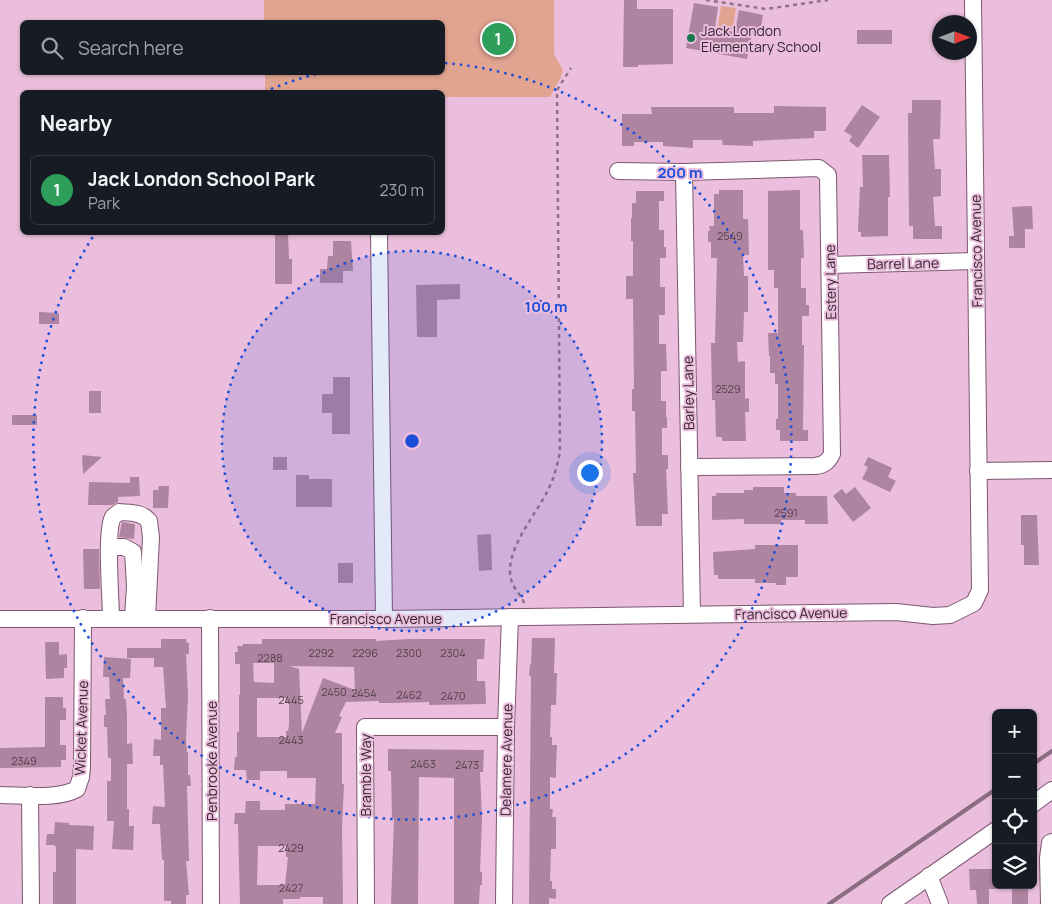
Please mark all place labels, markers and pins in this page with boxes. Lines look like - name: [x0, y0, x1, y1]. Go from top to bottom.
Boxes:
- pin: 1: [482, 20, 514, 58]
- place label: Jack London Elementary School: [701, 21, 821, 56]
- marker: Jack London Elementary School: [685, 32, 697, 44]
- centre of rings: [403, 432, 421, 450]

